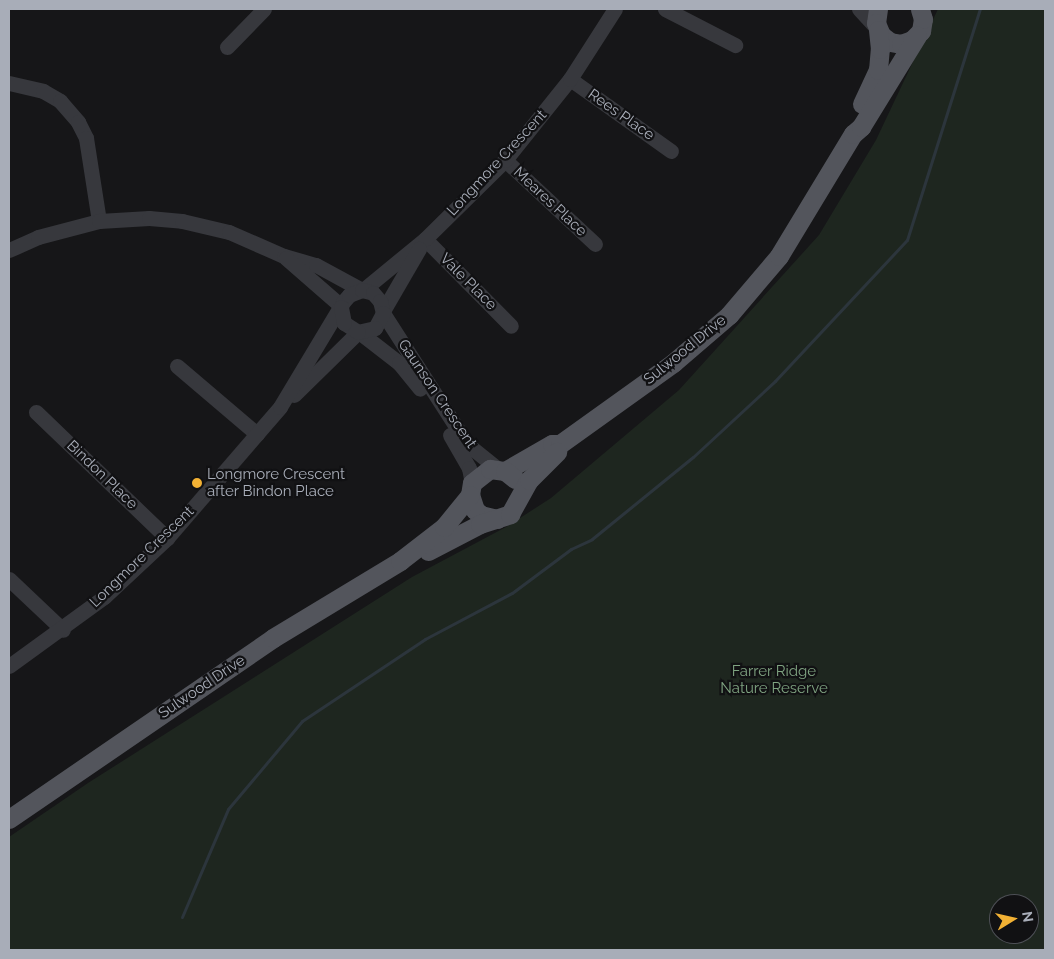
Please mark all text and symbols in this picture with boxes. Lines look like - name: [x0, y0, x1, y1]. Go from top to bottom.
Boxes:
- street label: Rees Place: [584, 86, 658, 144]
- street label: Longmore Crescent: [443, 106, 551, 220]
- street label: Meares Place: [510, 164, 590, 240]
- street label: Vale Place: [436, 250, 500, 314]
- street label: Sulwood Drive: [640, 311, 730, 389]
- street label: Gaunson Crescent: [394, 336, 480, 452]
- street label: Bindon Place: [63, 437, 141, 513]
- place label: Longmore Crescent after Bindon Place: [207, 465, 345, 500]
- marker: Longmore Crescent after Bindon Place: [191, 477, 203, 489]
- street label: Longmore Crescent: [86, 503, 198, 611]
- street label: Sulwood Drive: [155, 651, 249, 723]
- park label: Farrer Ridge Nature Reserve: [720, 662, 828, 697]
- north arrow: [989, 894, 1039, 944]
- text: N: [1019, 910, 1037, 923]

